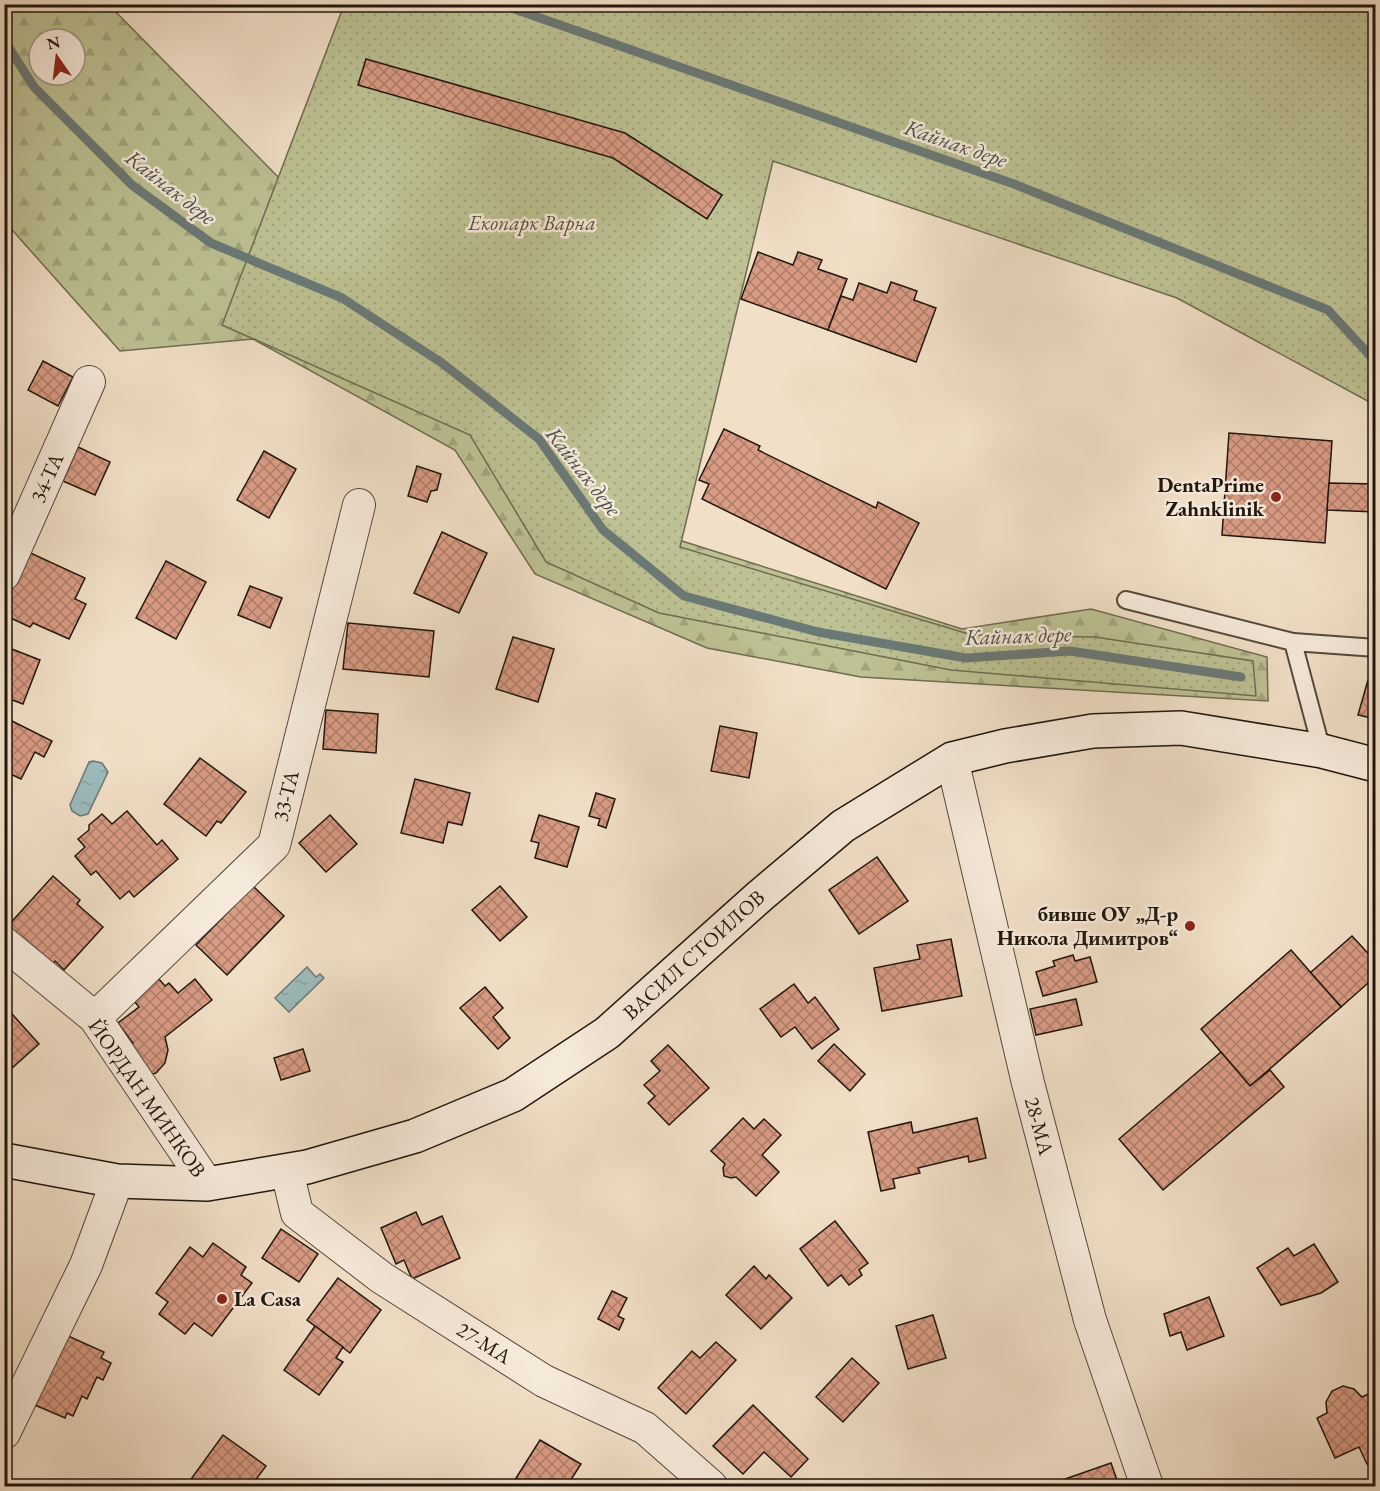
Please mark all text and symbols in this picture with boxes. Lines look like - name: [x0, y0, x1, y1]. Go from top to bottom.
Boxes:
- north arrow: [27, 27, 87, 87]
- text: N: [45, 31, 62, 55]
- water label: Кайнак дере: [900, 112, 1011, 175]
- water label: Кайнак дере: [119, 143, 222, 232]
- park label: Екопарк Варна: [467, 209, 596, 236]
- water label: Кайнак дере: [539, 420, 628, 523]
- street label: 34-ТА: [24, 448, 70, 507]
- place label: DentaPrime Zahnklinik: [1157, 471, 1265, 522]
- marker: DentaPrime Zahnklinik: [1269, 490, 1283, 504]
- water label: Кайнак дере: [963, 619, 1072, 652]
- street label: 33-ТА: [266, 767, 305, 824]
- street label: ВАСИЛ СТОИЛОВ: [617, 884, 770, 1026]
- place label: бивше ОУ „Д-р Никола Димитров“: [997, 900, 1178, 951]
- marker: бивше ОУ „Д-р Никола Димитров“: [1183, 919, 1197, 933]
- street label: ЙОРДАН МИНКОВ: [82, 1013, 212, 1182]
- street label: 28-МА: [1019, 1094, 1060, 1158]
- place label: La Casa: [234, 1285, 302, 1312]
- marker: La Casa: [215, 1292, 229, 1306]
- street label: 27-МА: [452, 1315, 517, 1370]

